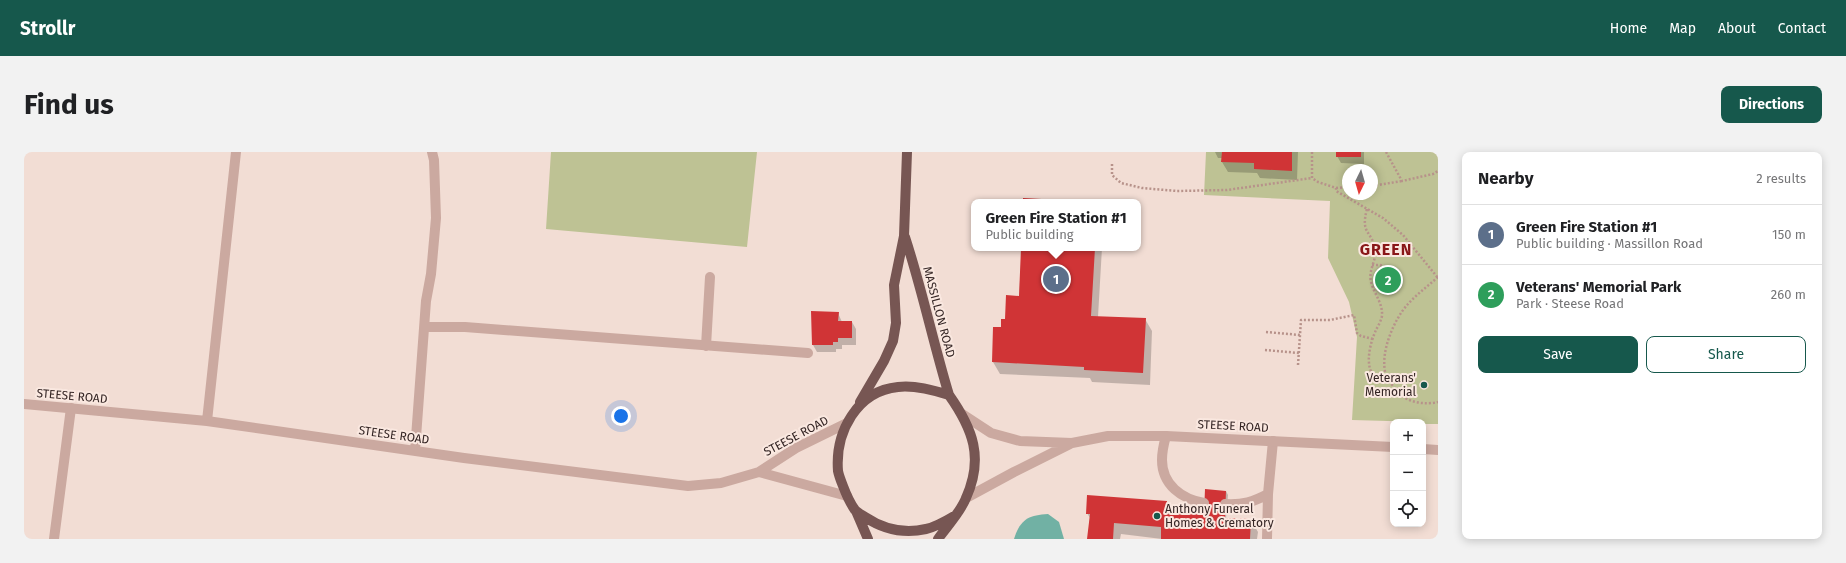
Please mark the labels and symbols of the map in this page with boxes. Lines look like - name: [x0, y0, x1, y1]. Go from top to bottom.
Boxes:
- north arrow: [1342, 164, 1378, 200]
- district label: GREEN: [1360, 240, 1412, 259]
- pin: 1: [1043, 264, 1069, 294]
- street label: MASSILLON ROAD: [920, 265, 958, 359]
- pin: 2: [1375, 265, 1401, 295]
- place label: Veterans' Memorial: [1365, 371, 1416, 399]
- marker: Veterans' Memorial: [1419, 380, 1429, 390]
- street label: STEESE ROAD: [36, 386, 108, 406]
- your location: [611, 406, 631, 426]
- street label: STEESE ROAD: [761, 413, 831, 459]
- street label: STEESE ROAD: [1197, 417, 1269, 435]
- street label: STEESE ROAD: [358, 423, 431, 447]
- place label: Anthony Funeral Homes & Crematory: [1165, 502, 1274, 530]
- marker: Anthony Funeral Homes & Crematory: [1152, 511, 1162, 521]

